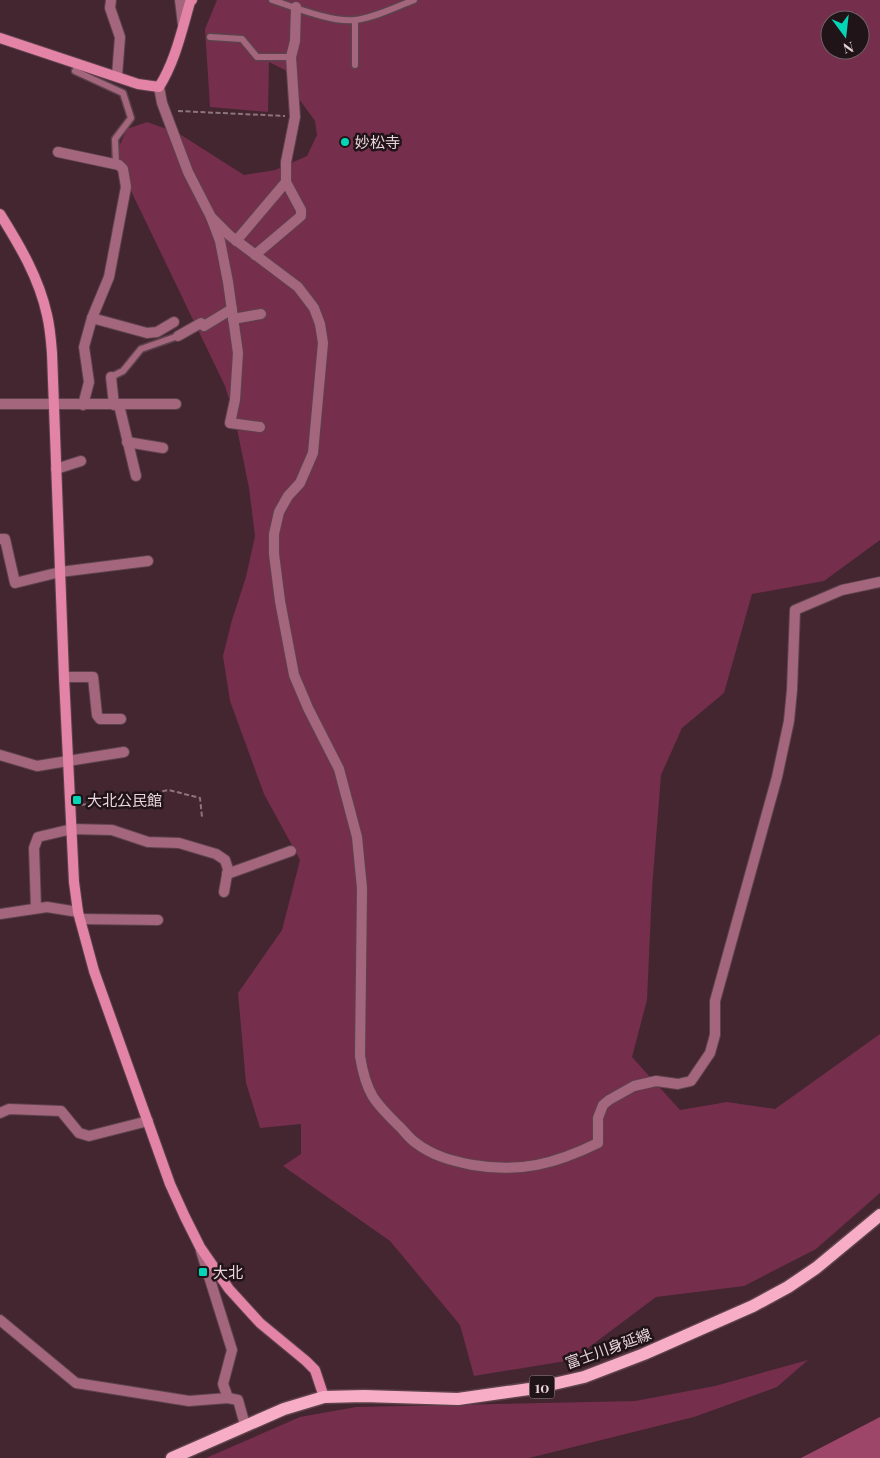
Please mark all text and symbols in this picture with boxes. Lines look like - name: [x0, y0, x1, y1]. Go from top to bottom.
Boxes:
- north arrow: [820, 10, 870, 60]
- text: N: [841, 38, 856, 59]
- place label: 妙松寺: [355, 132, 400, 152]
- marker: 妙松寺: [339, 136, 351, 148]
- place label: 大北公民館: [87, 790, 162, 810]
- marker: 大北公民館: [71, 794, 83, 806]
- place label: 大北: [213, 1262, 243, 1282]
- marker: 大北: [197, 1266, 209, 1278]
- street label: 富士川身延線: [562, 1323, 654, 1373]
- road number: 10: [530, 1375, 554, 1398]

